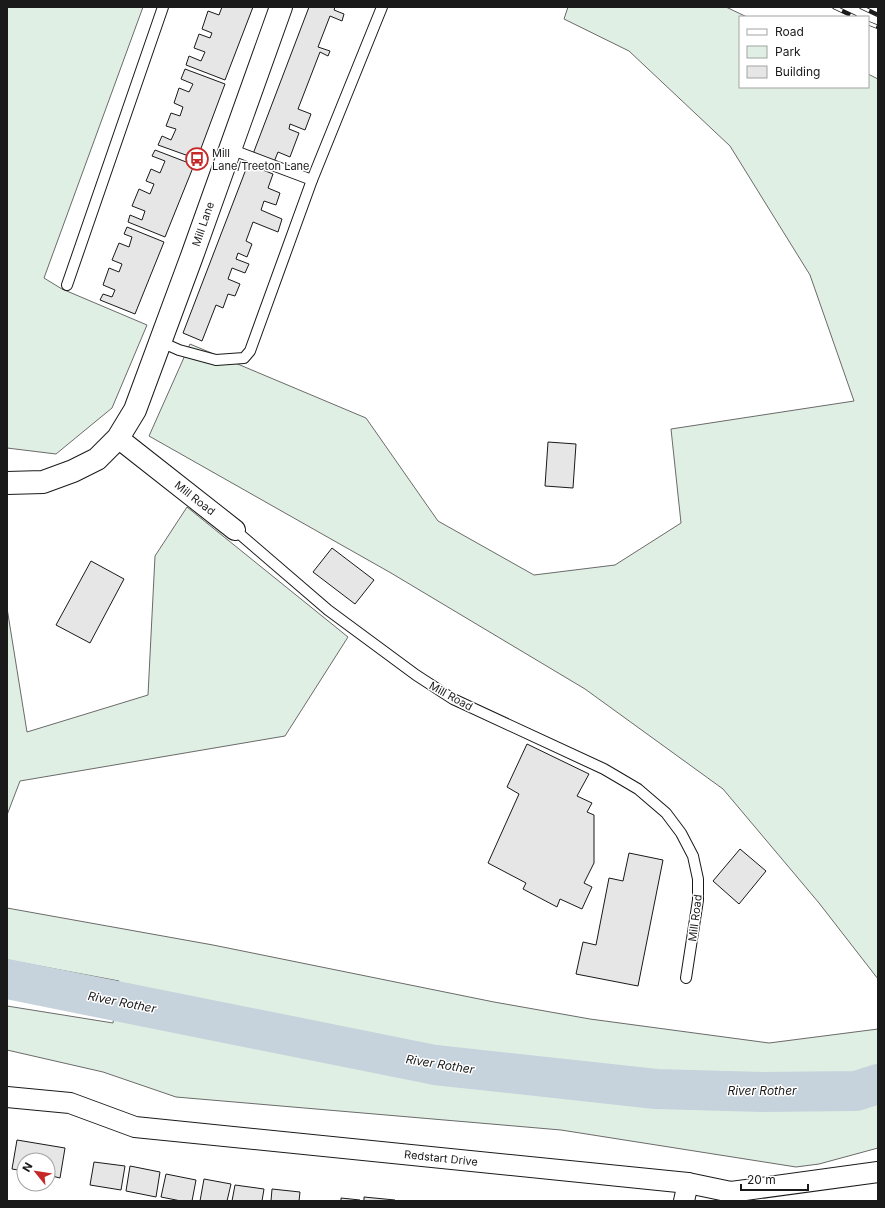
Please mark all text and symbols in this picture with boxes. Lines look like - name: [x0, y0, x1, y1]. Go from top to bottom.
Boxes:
- legend: [739, 16, 869, 88]
- text: Road: [775, 24, 804, 39]
- text: Park: [775, 44, 801, 59]
- text: Building: [775, 64, 820, 79]
- bus stop icon: Mill Lane/Treeton Lane: [184, 146, 210, 172]
- place label: Mill Lane/Treeton Lane: [212, 146, 310, 173]
- street label: Mill Lane: [189, 200, 217, 248]
- street label: Mill Road: [172, 478, 218, 518]
- street label: Mill Road: [427, 678, 475, 714]
- street label: Mill Road: [685, 894, 705, 942]
- water label: River Rother: [87, 988, 158, 1016]
- water label: River Rother: [405, 1051, 476, 1077]
- water label: River Rother: [727, 1083, 797, 1098]
- street label: Redstart Drive: [403, 1147, 479, 1169]
- north arrow: [16, 1152, 56, 1192]
- text: N: [19, 1160, 35, 1174]
- scale bar: [741, 1166, 808, 1192]
- text: 20 m: [747, 1172, 776, 1187]

